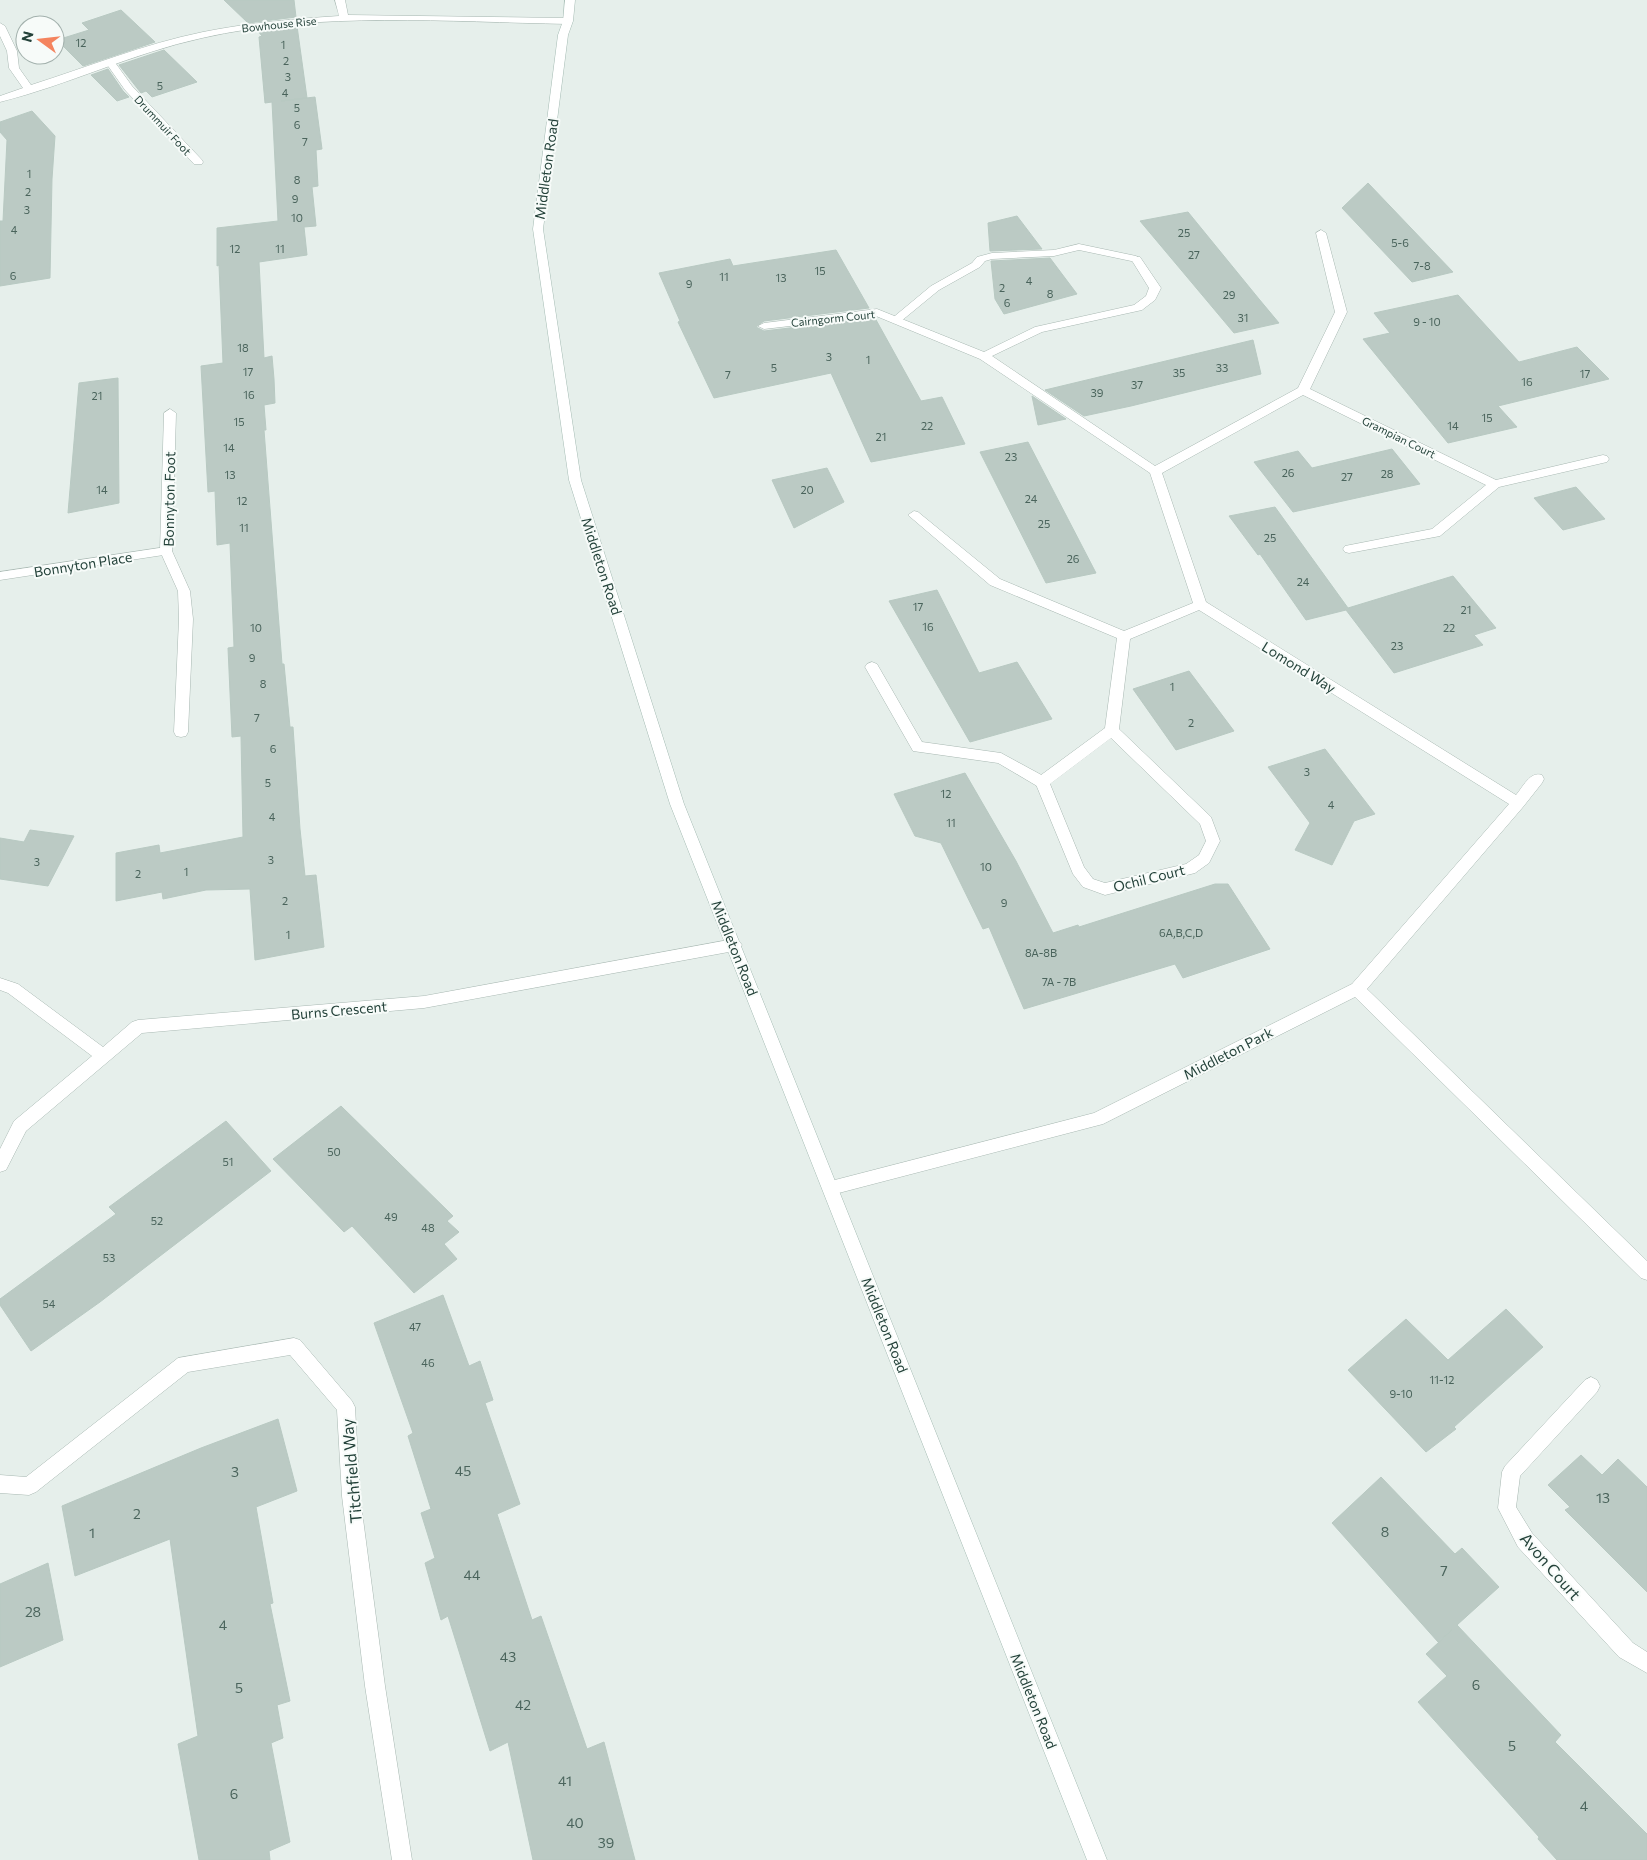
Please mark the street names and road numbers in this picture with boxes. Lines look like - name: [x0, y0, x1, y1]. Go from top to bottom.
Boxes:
- street label: Bowhouse Rise: [241, 14, 317, 34]
- street label: Drummuir Foot: [132, 92, 194, 158]
- street label: Middleton Road: [531, 118, 561, 220]
- street label: Cairngorm Court: [790, 307, 876, 329]
- street label: Grampian Court: [1360, 414, 1438, 461]
- street label: Bonnyton Foot: [160, 451, 178, 547]
- street label: Middleton Road: [578, 515, 626, 617]
- street label: Bonnyton Place: [33, 548, 133, 580]
- street label: Lomond Way: [1259, 638, 1339, 696]
- street label: Ochil Court: [1111, 861, 1187, 895]
- street label: Middleton Road: [708, 898, 762, 998]
- street label: Burns Crescent: [290, 997, 388, 1023]
- street label: Middleton Park: [1180, 1023, 1276, 1083]
- street label: Middleton Road: [858, 1275, 912, 1375]
- street label: Titchfield Way: [337, 1418, 365, 1524]
- street label: Avon Court: [1517, 1529, 1586, 1604]
- street label: Middleton Road: [1007, 1651, 1061, 1751]

